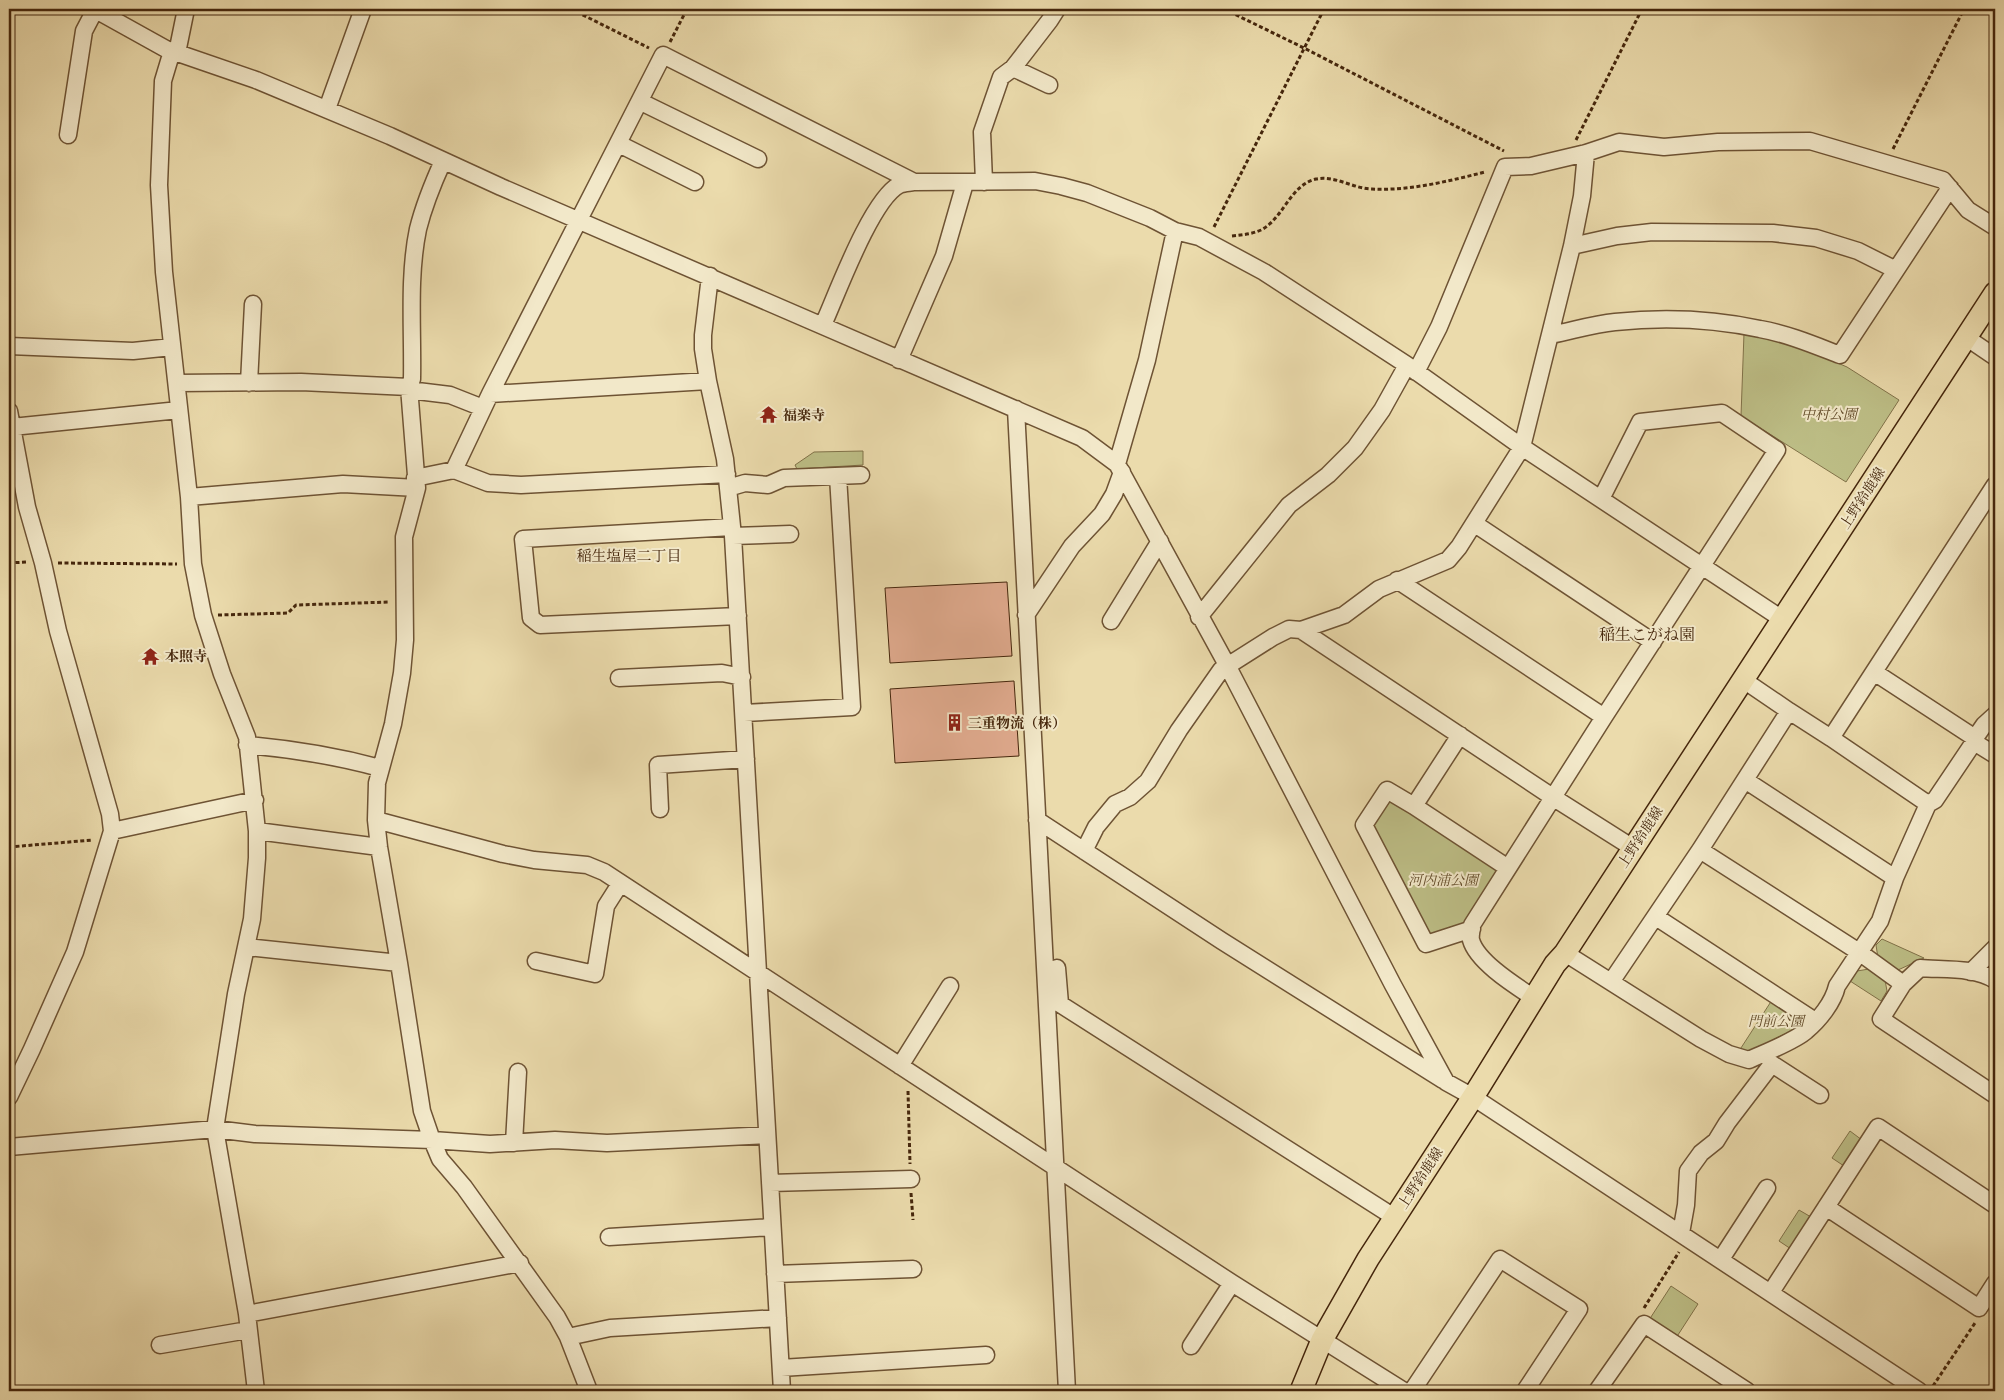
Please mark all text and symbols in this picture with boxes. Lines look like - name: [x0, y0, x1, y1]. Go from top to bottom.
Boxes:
- temple icon: 福楽寺: [759, 405, 779, 425]
- park label: 中村公園: [1801, 406, 1859, 423]
- place label: 福楽寺: [783, 407, 825, 424]
- street label: 上野鈴鹿線: [1836, 464, 1889, 532]
- district label: 稲生塩屋二丁目: [576, 547, 682, 565]
- district label: 稲生こがね園: [1599, 625, 1695, 644]
- temple icon: 本照寺: [141, 646, 161, 666]
- place label: 本照寺: [165, 648, 207, 665]
- building icon: 三重物流（株）: [944, 713, 964, 733]
- place label: 三重物流（株）: [968, 715, 1066, 732]
- street label: 上野鈴鹿線: [1614, 803, 1667, 871]
- park label: 河内浦公園: [1408, 872, 1480, 889]
- park label: 門前公園: [1748, 1013, 1806, 1030]
- street label: 上野鈴鹿線: [1394, 1144, 1447, 1212]

